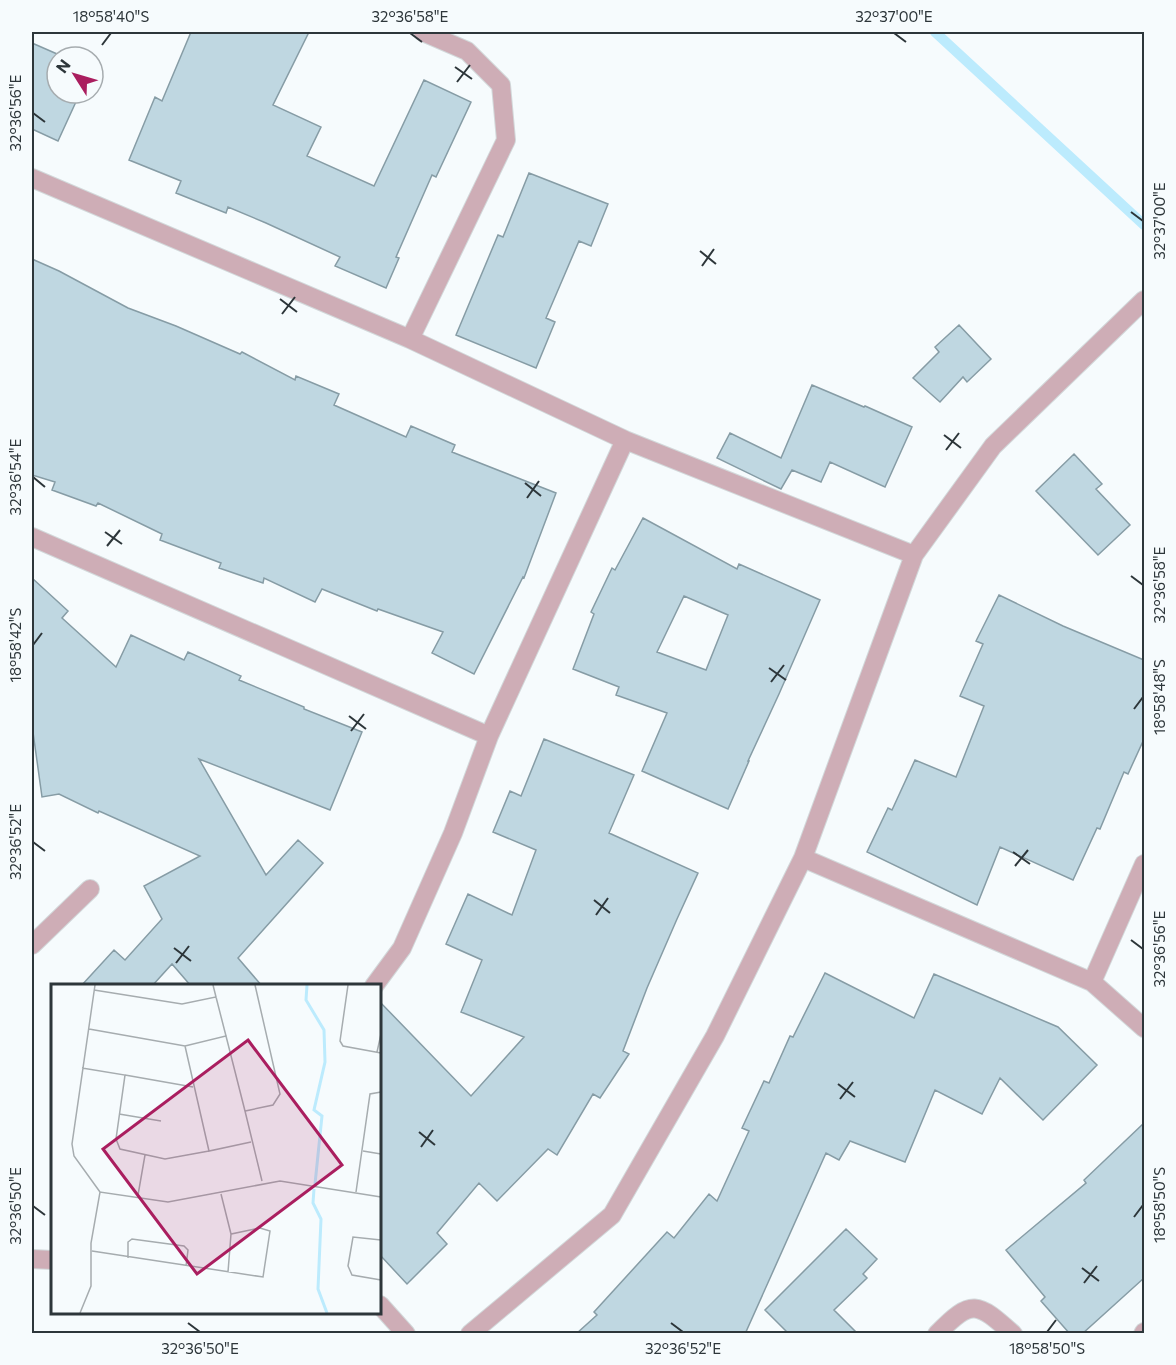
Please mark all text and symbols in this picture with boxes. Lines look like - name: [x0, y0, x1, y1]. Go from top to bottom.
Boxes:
- text: 18°58'40"S: [73, 7, 149, 25]
- text: 32°36'58"E: [372, 7, 449, 25]
- text: 32°37'00"E: [855, 7, 933, 25]
- north arrow: [45, 45, 105, 105]
- text: N: [51, 55, 74, 76]
- text: 32°36'56"E: [6, 74, 24, 151]
- text: 32°37'00"E: [1150, 182, 1168, 260]
- text: 32°36'54"E: [6, 439, 24, 515]
- text: 32°36'58"E: [1150, 546, 1168, 623]
- text: 18°58'42"S: [6, 607, 24, 682]
- text: 18°58'48"S: [1150, 659, 1168, 735]
- text: 32°36'52"E: [6, 804, 24, 880]
- text: 32°36'56"E: [1150, 910, 1168, 987]
- inset map: [51, 984, 381, 1314]
- text: 32°36'50"E: [6, 1167, 24, 1245]
- text: 18°58'50"S: [1150, 1167, 1168, 1243]
- text: 32°36'50"E: [161, 1339, 239, 1357]
- text: 32°36'52"E: [645, 1339, 721, 1357]
- text: 18°58'50"S: [1009, 1339, 1085, 1357]

